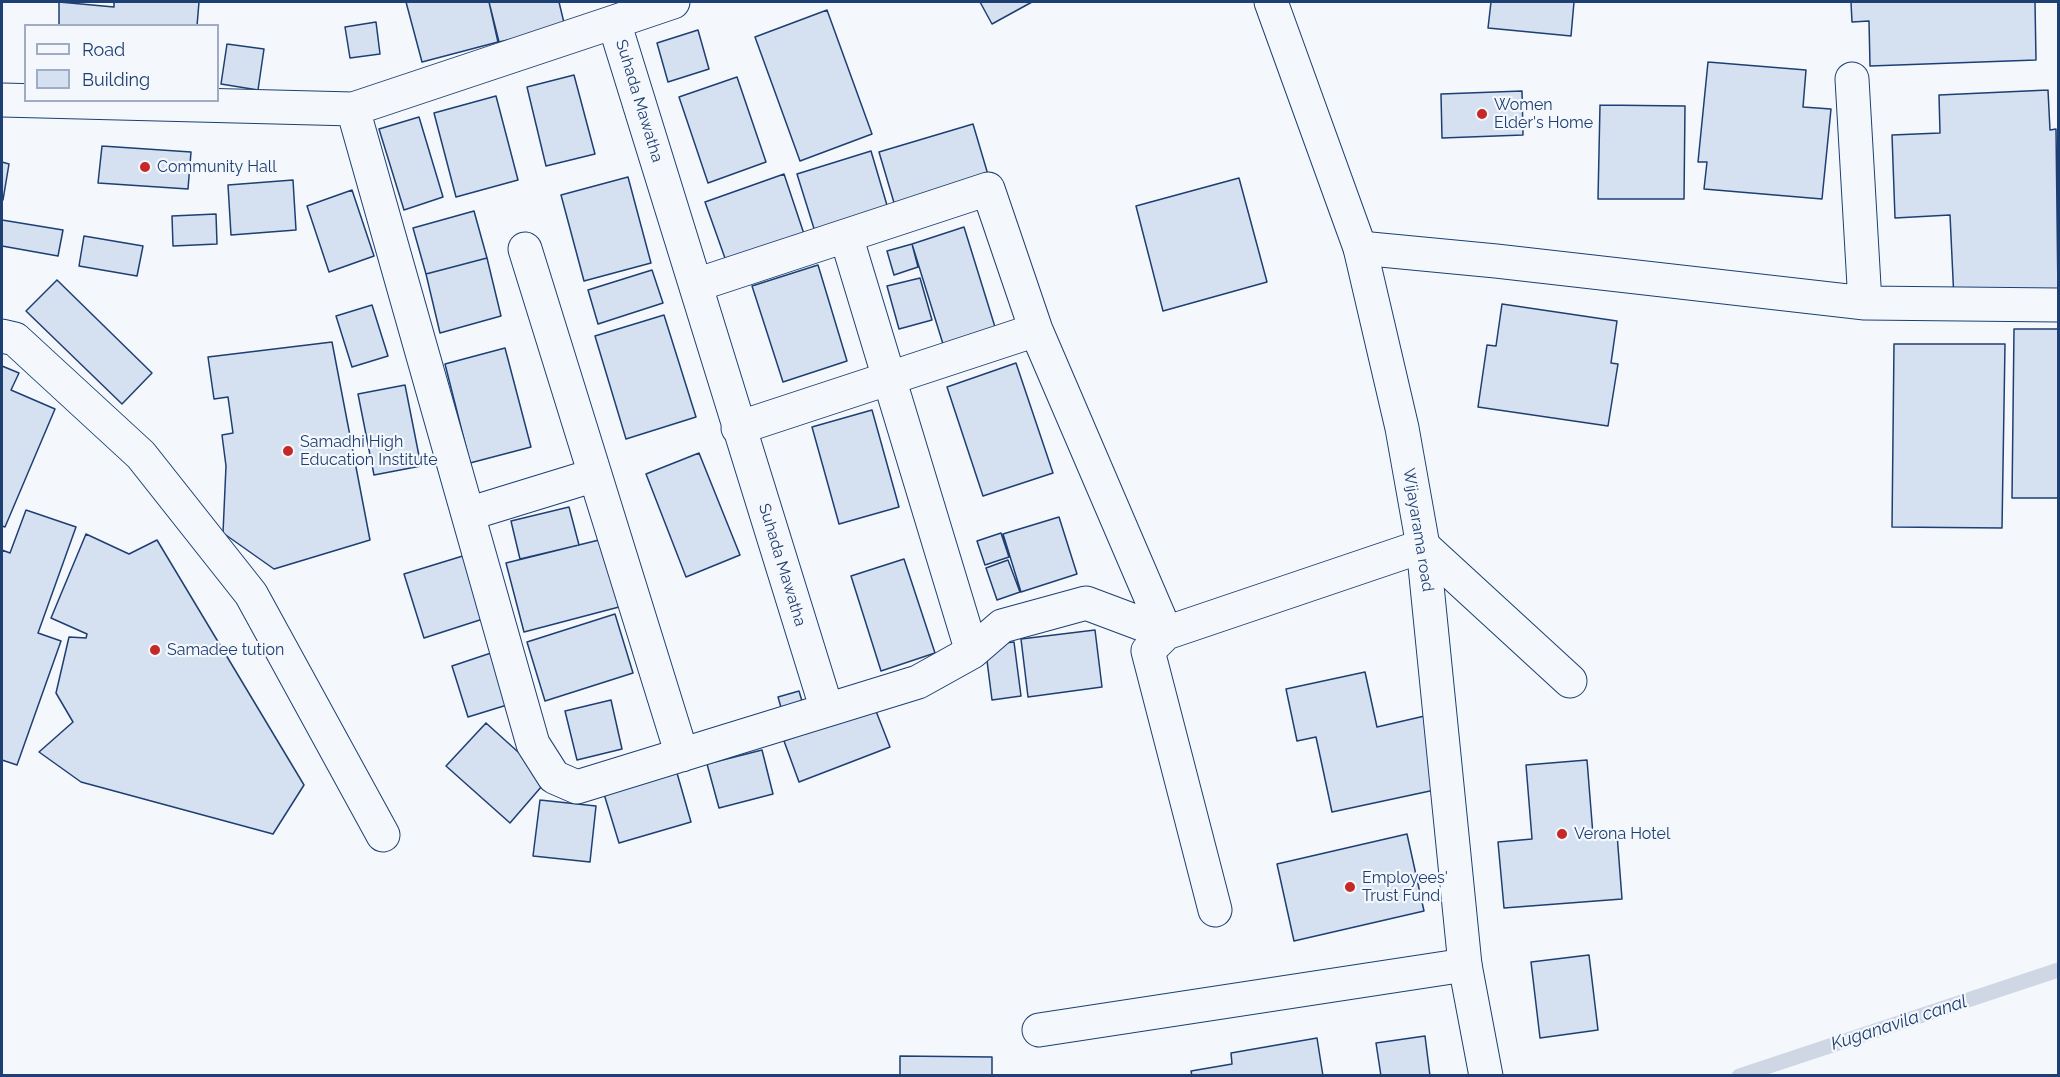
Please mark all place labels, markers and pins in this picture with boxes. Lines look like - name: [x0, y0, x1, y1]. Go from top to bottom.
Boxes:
- place label: Women Elder's Home: [1494, 95, 1593, 133]
- marker: Women Elder's Home: [1475, 107, 1489, 121]
- place label: Community Hall: [157, 157, 276, 177]
- marker: Community Hall: [138, 160, 152, 174]
- place label: Samadhi High Education Institute: [300, 432, 438, 470]
- marker: Samadhi High Education Institute: [281, 444, 295, 458]
- place label: Samadee tution: [167, 640, 284, 660]
- marker: Samadee tution: [148, 643, 162, 657]
- place label: Verona Hotel: [1574, 824, 1670, 844]
- marker: Verona Hotel: [1555, 827, 1569, 841]
- place label: Employees' Trust Fund: [1362, 868, 1448, 906]
- marker: Employees' Trust Fund: [1343, 880, 1357, 894]

